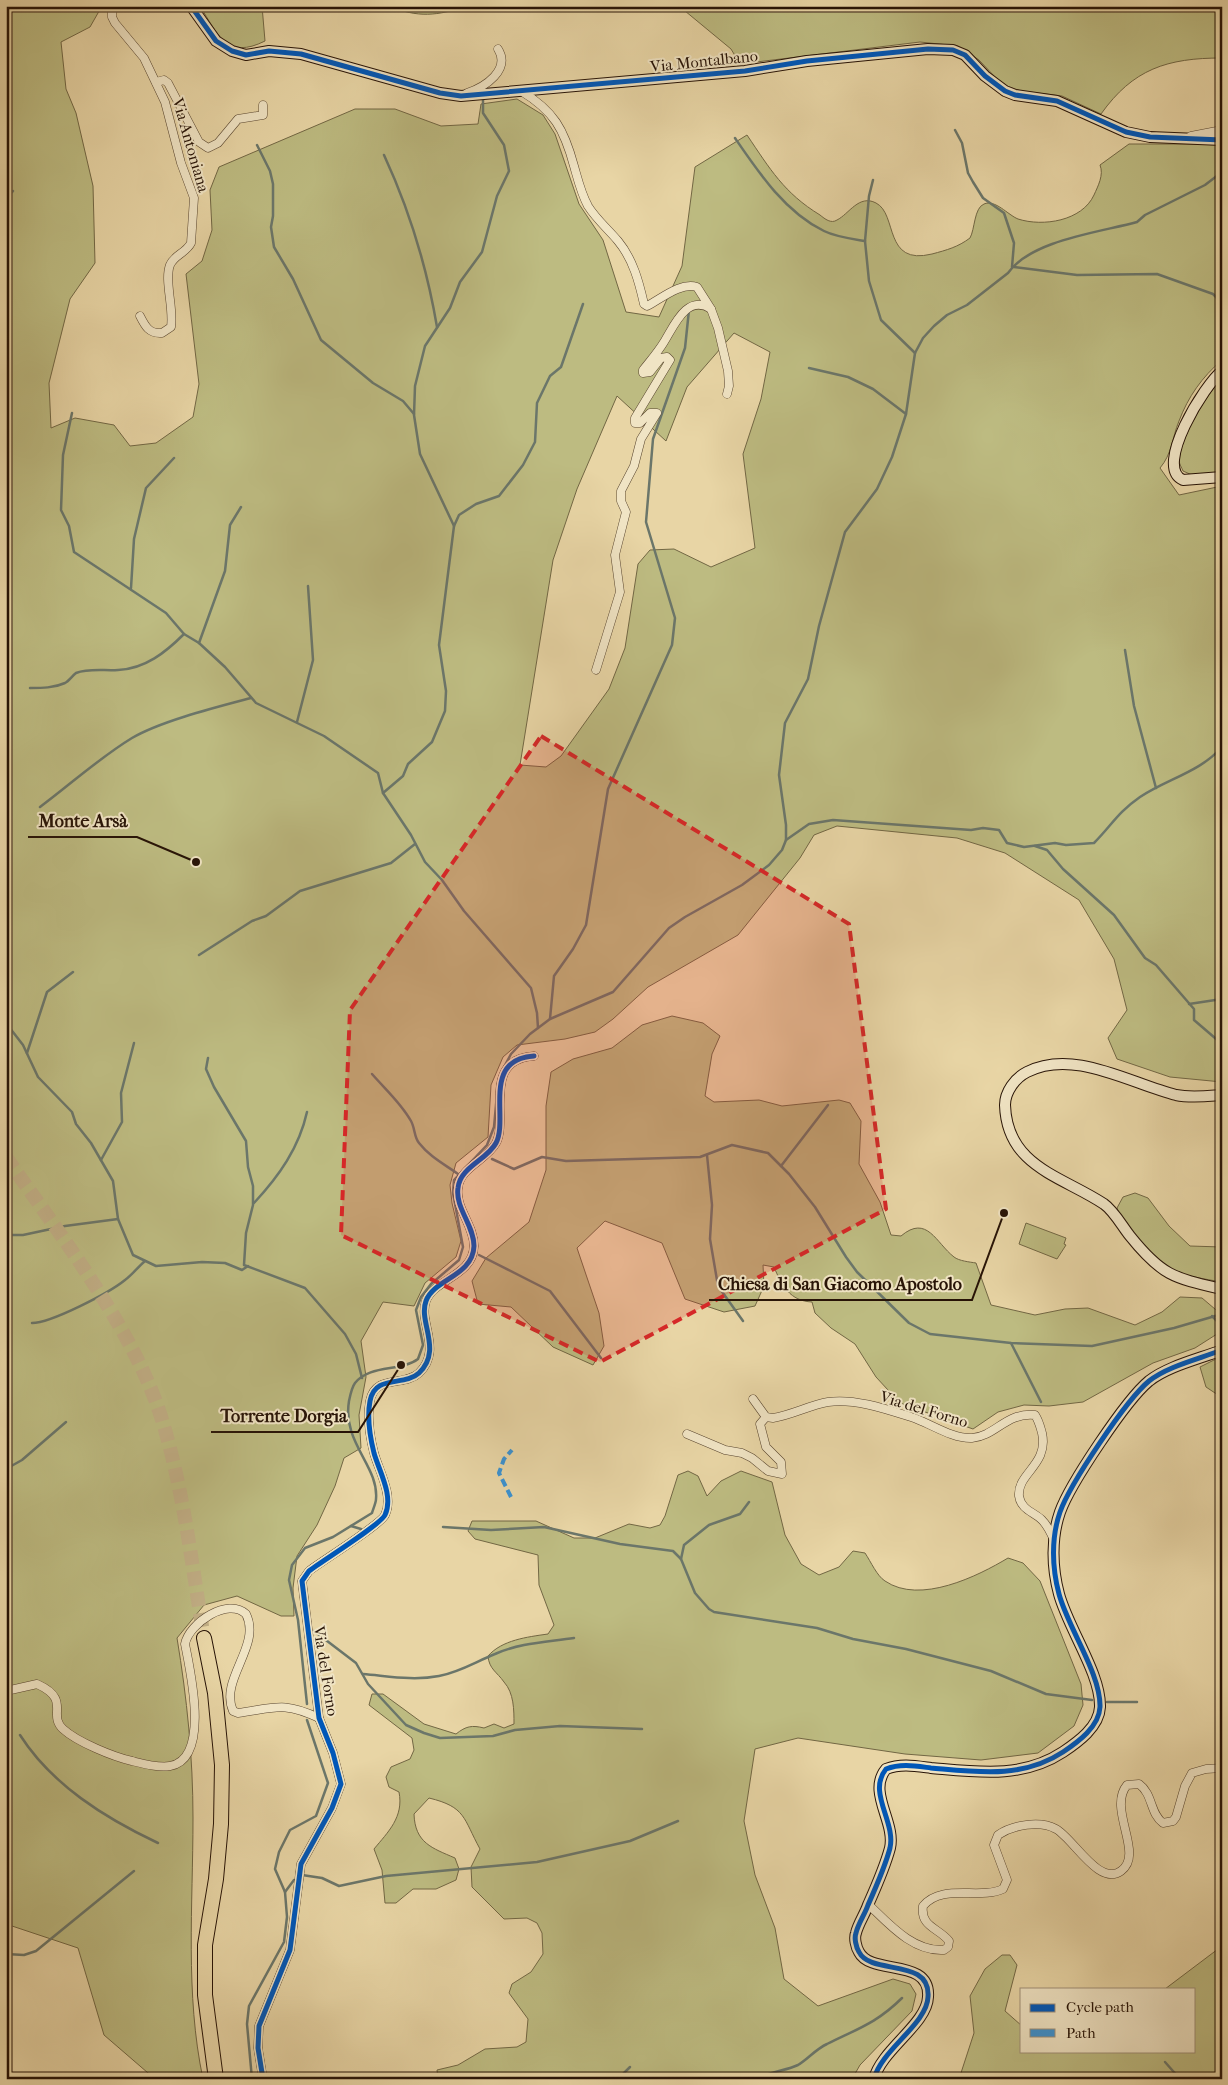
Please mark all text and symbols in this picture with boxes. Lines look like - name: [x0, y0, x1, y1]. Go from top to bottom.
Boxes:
- street label: Via Montalbano: [648, 46, 759, 76]
- street label: Via Antoniana: [168, 95, 214, 195]
- callout: Monte Arsà: [28, 804, 137, 837]
- text: Monte Arsà: [37, 811, 128, 832]
- callout: Chiesa di San Giacomo Apostolo: [709, 1267, 972, 1300]
- text: Chiesa di San Giacomo Apostolo: [718, 1274, 962, 1295]
- street label: Via del Forno: [877, 1386, 970, 1431]
- callout: Torrente Dorgia: [211, 1399, 358, 1432]
- text: Torrente Dorgia: [220, 1406, 348, 1427]
- street label: Via del Forno: [309, 1624, 342, 1717]
- legend: [1020, 1988, 1196, 2052]
- text: Cycle path: [1066, 1998, 1134, 2016]
- text: Path: [1066, 2024, 1096, 2042]

